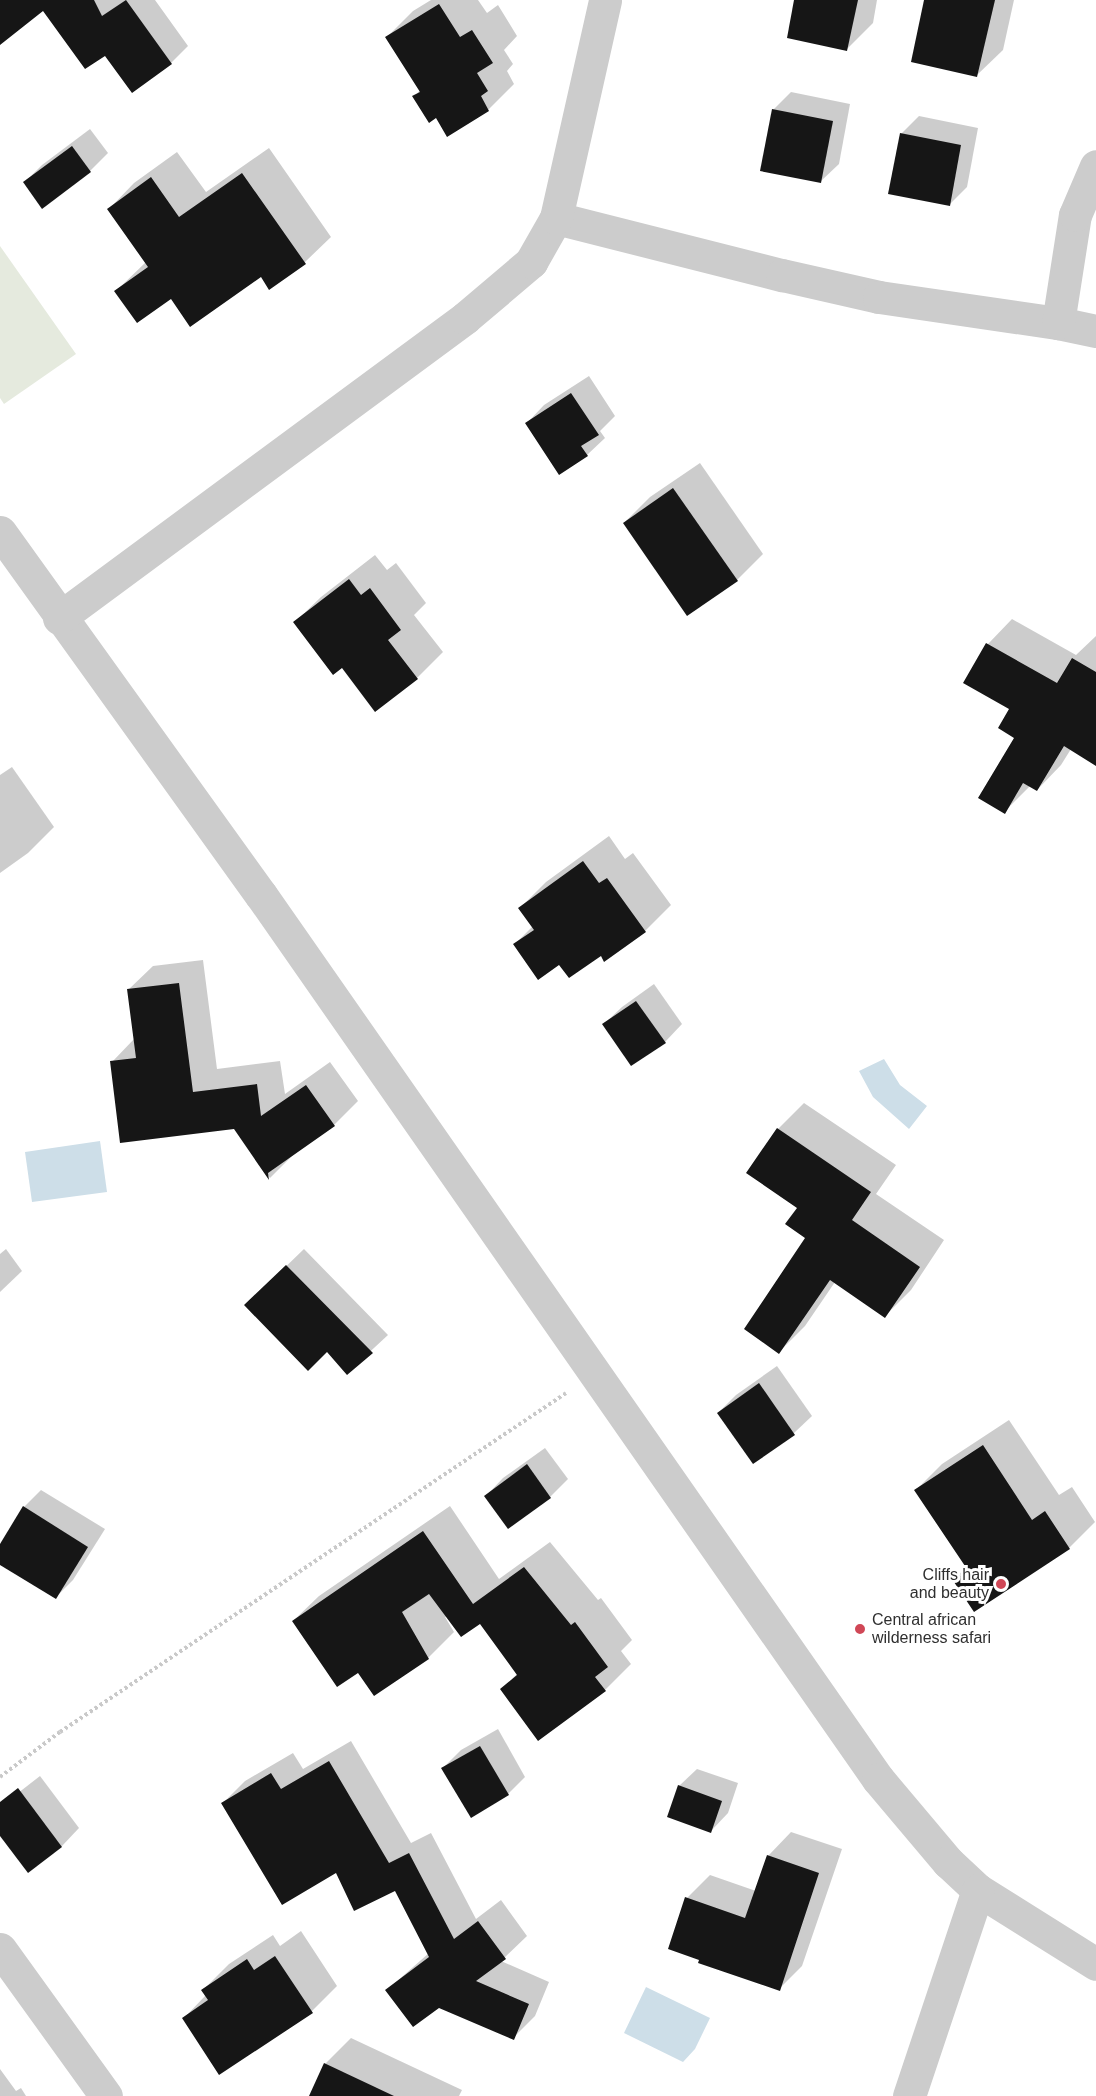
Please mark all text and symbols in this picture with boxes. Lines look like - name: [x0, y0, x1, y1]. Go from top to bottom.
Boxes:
- place label: Cliffs hair and beauty: [910, 1565, 989, 1603]
- marker: Cliffs hair and beauty: [994, 1577, 1008, 1591]
- place label: Central african wilderness safari: [872, 1610, 991, 1648]
- marker: Central african wilderness safari: [853, 1622, 867, 1636]

